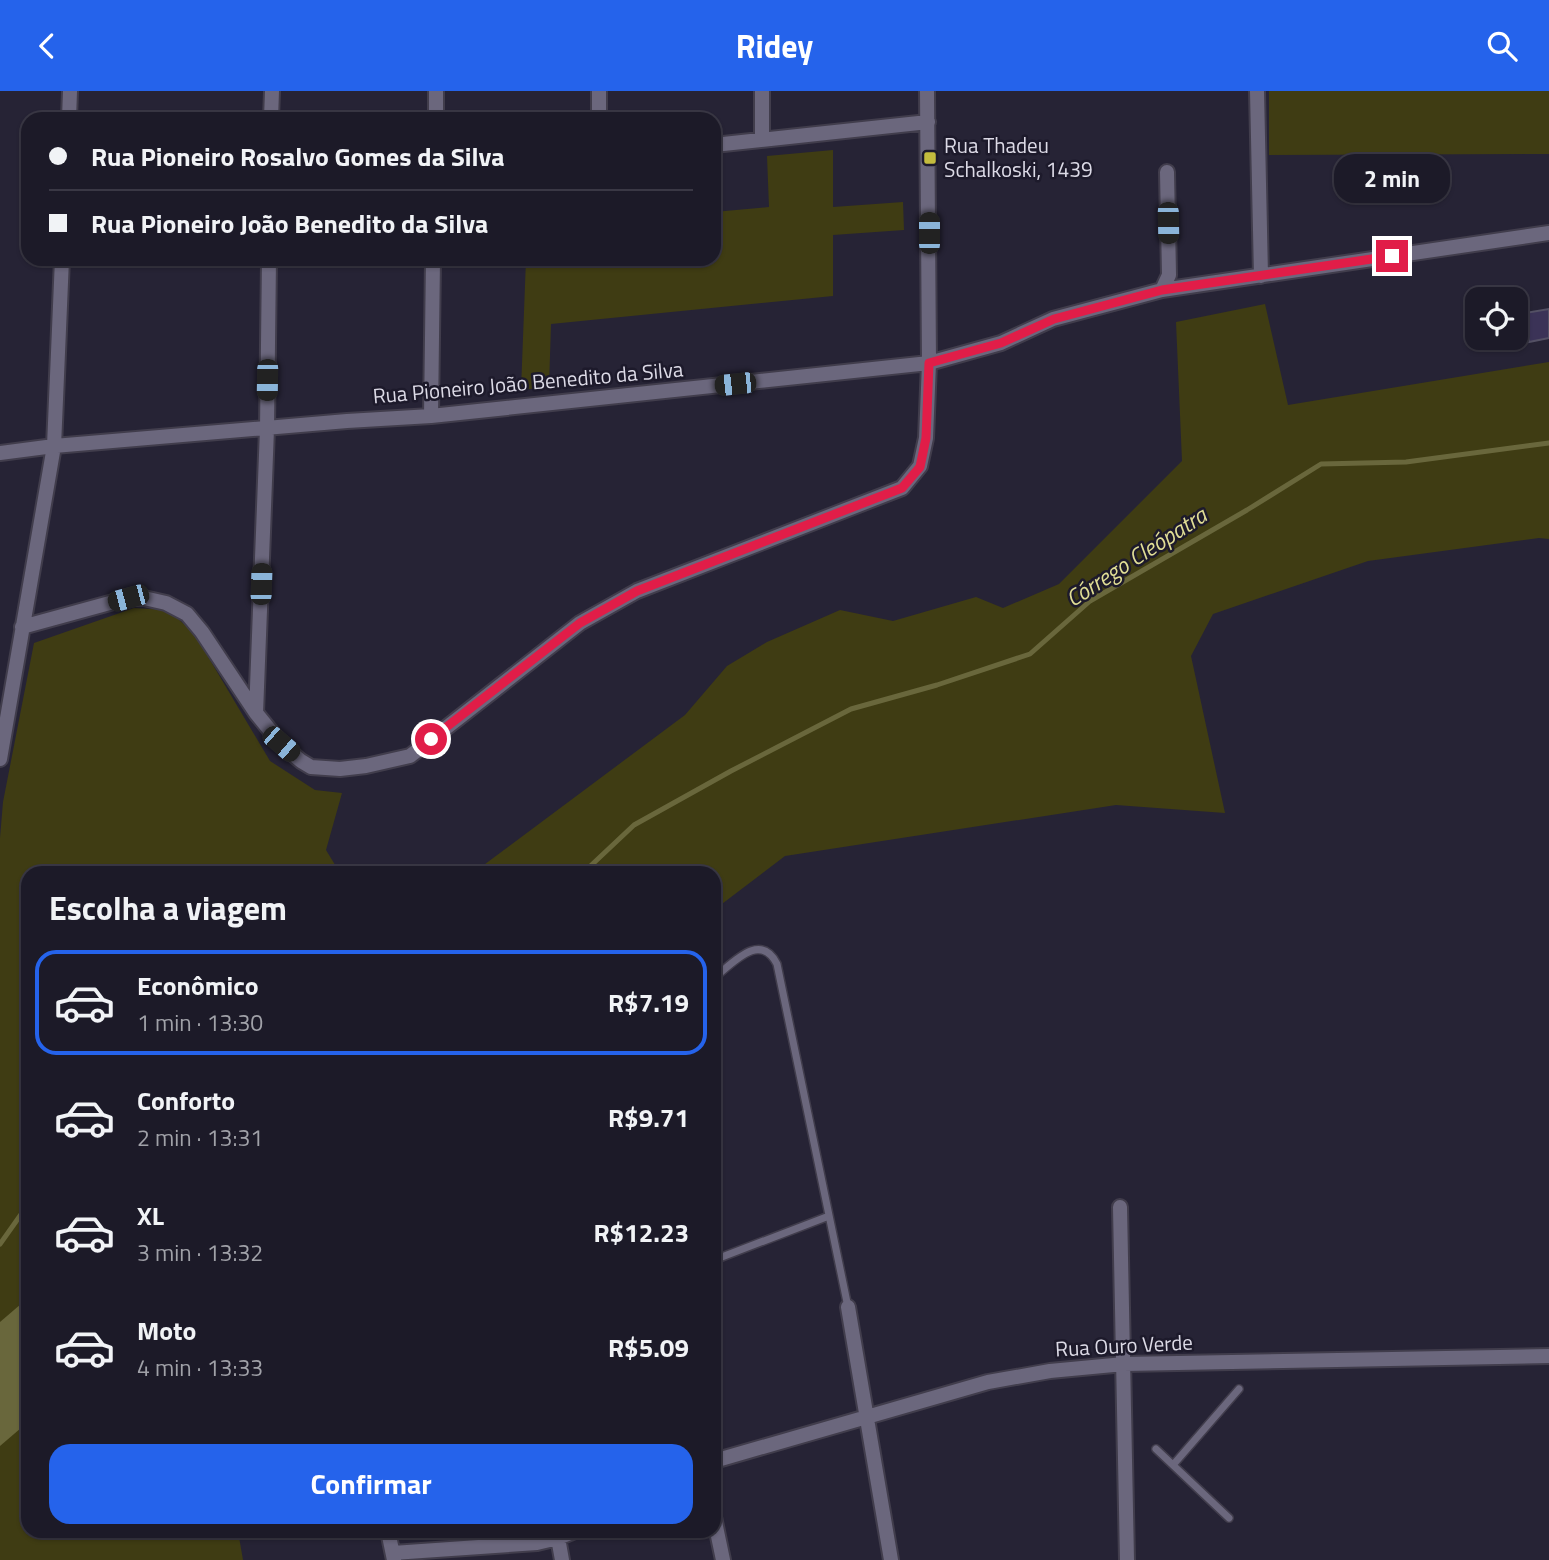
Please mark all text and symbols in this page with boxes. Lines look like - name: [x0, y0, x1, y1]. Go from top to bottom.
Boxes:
- text: Ridey: [736, 22, 813, 70]
- icon: back: [28, 27, 66, 65]
- icon: search: [1483, 27, 1521, 65]
- place label: Rua Thadeu Schalkoski, 1439: [944, 129, 1093, 185]
- text: Rua Pioneiro Rosalvo Gomes da Silva: [91, 137, 505, 176]
- marker: Rua Thadeu Schalkoski, 1439: [922, 150, 938, 166]
- callout: 2 min: [1334, 155, 1450, 204]
- text: 2 min: [1364, 161, 1420, 196]
- car: [1158, 202, 1179, 244]
- text: Rua Pioneiro João Benedito da Silva: [91, 204, 488, 243]
- car: [919, 212, 940, 254]
- route end: [1376, 240, 1408, 272]
- map controls: [1465, 287, 1528, 350]
- button: locate: [1465, 287, 1528, 350]
- street label: Rua Pioneiro João Benedito da Silva: [371, 352, 685, 412]
- car: [257, 359, 278, 401]
- car: [714, 371, 757, 397]
- water label: Córrego Cleópatra: [1058, 497, 1214, 615]
- car: [250, 563, 273, 605]
- car: [105, 582, 152, 614]
- car: [259, 722, 304, 766]
- route start: [415, 723, 447, 755]
- text: Escolha a viagem: [49, 884, 287, 932]
- text: Econômico: [137, 966, 259, 1005]
- icon: car: [53, 971, 116, 1034]
- text: R$7.19: [608, 983, 689, 1022]
- text: 1 min · 13:30: [137, 1005, 263, 1040]
- text: Conforto: [137, 1081, 235, 1120]
- icon: car: [53, 1086, 116, 1149]
- text: R$9.71: [608, 1098, 689, 1137]
- text: 2 min · 13:31: [137, 1120, 263, 1155]
- text: XL: [137, 1196, 164, 1235]
- icon: car: [53, 1201, 116, 1264]
- text: R$12.23: [593, 1213, 689, 1252]
- text: 3 min · 13:32: [137, 1235, 263, 1270]
- text: Moto: [137, 1311, 196, 1350]
- icon: car: [53, 1316, 116, 1379]
- street label: Rua Ouro Verde: [1054, 1325, 1194, 1365]
- text: R$5.09: [608, 1328, 689, 1367]
- text: 4 min · 13:33: [137, 1350, 263, 1385]
- button: Confirmar: [49, 1444, 693, 1524]

